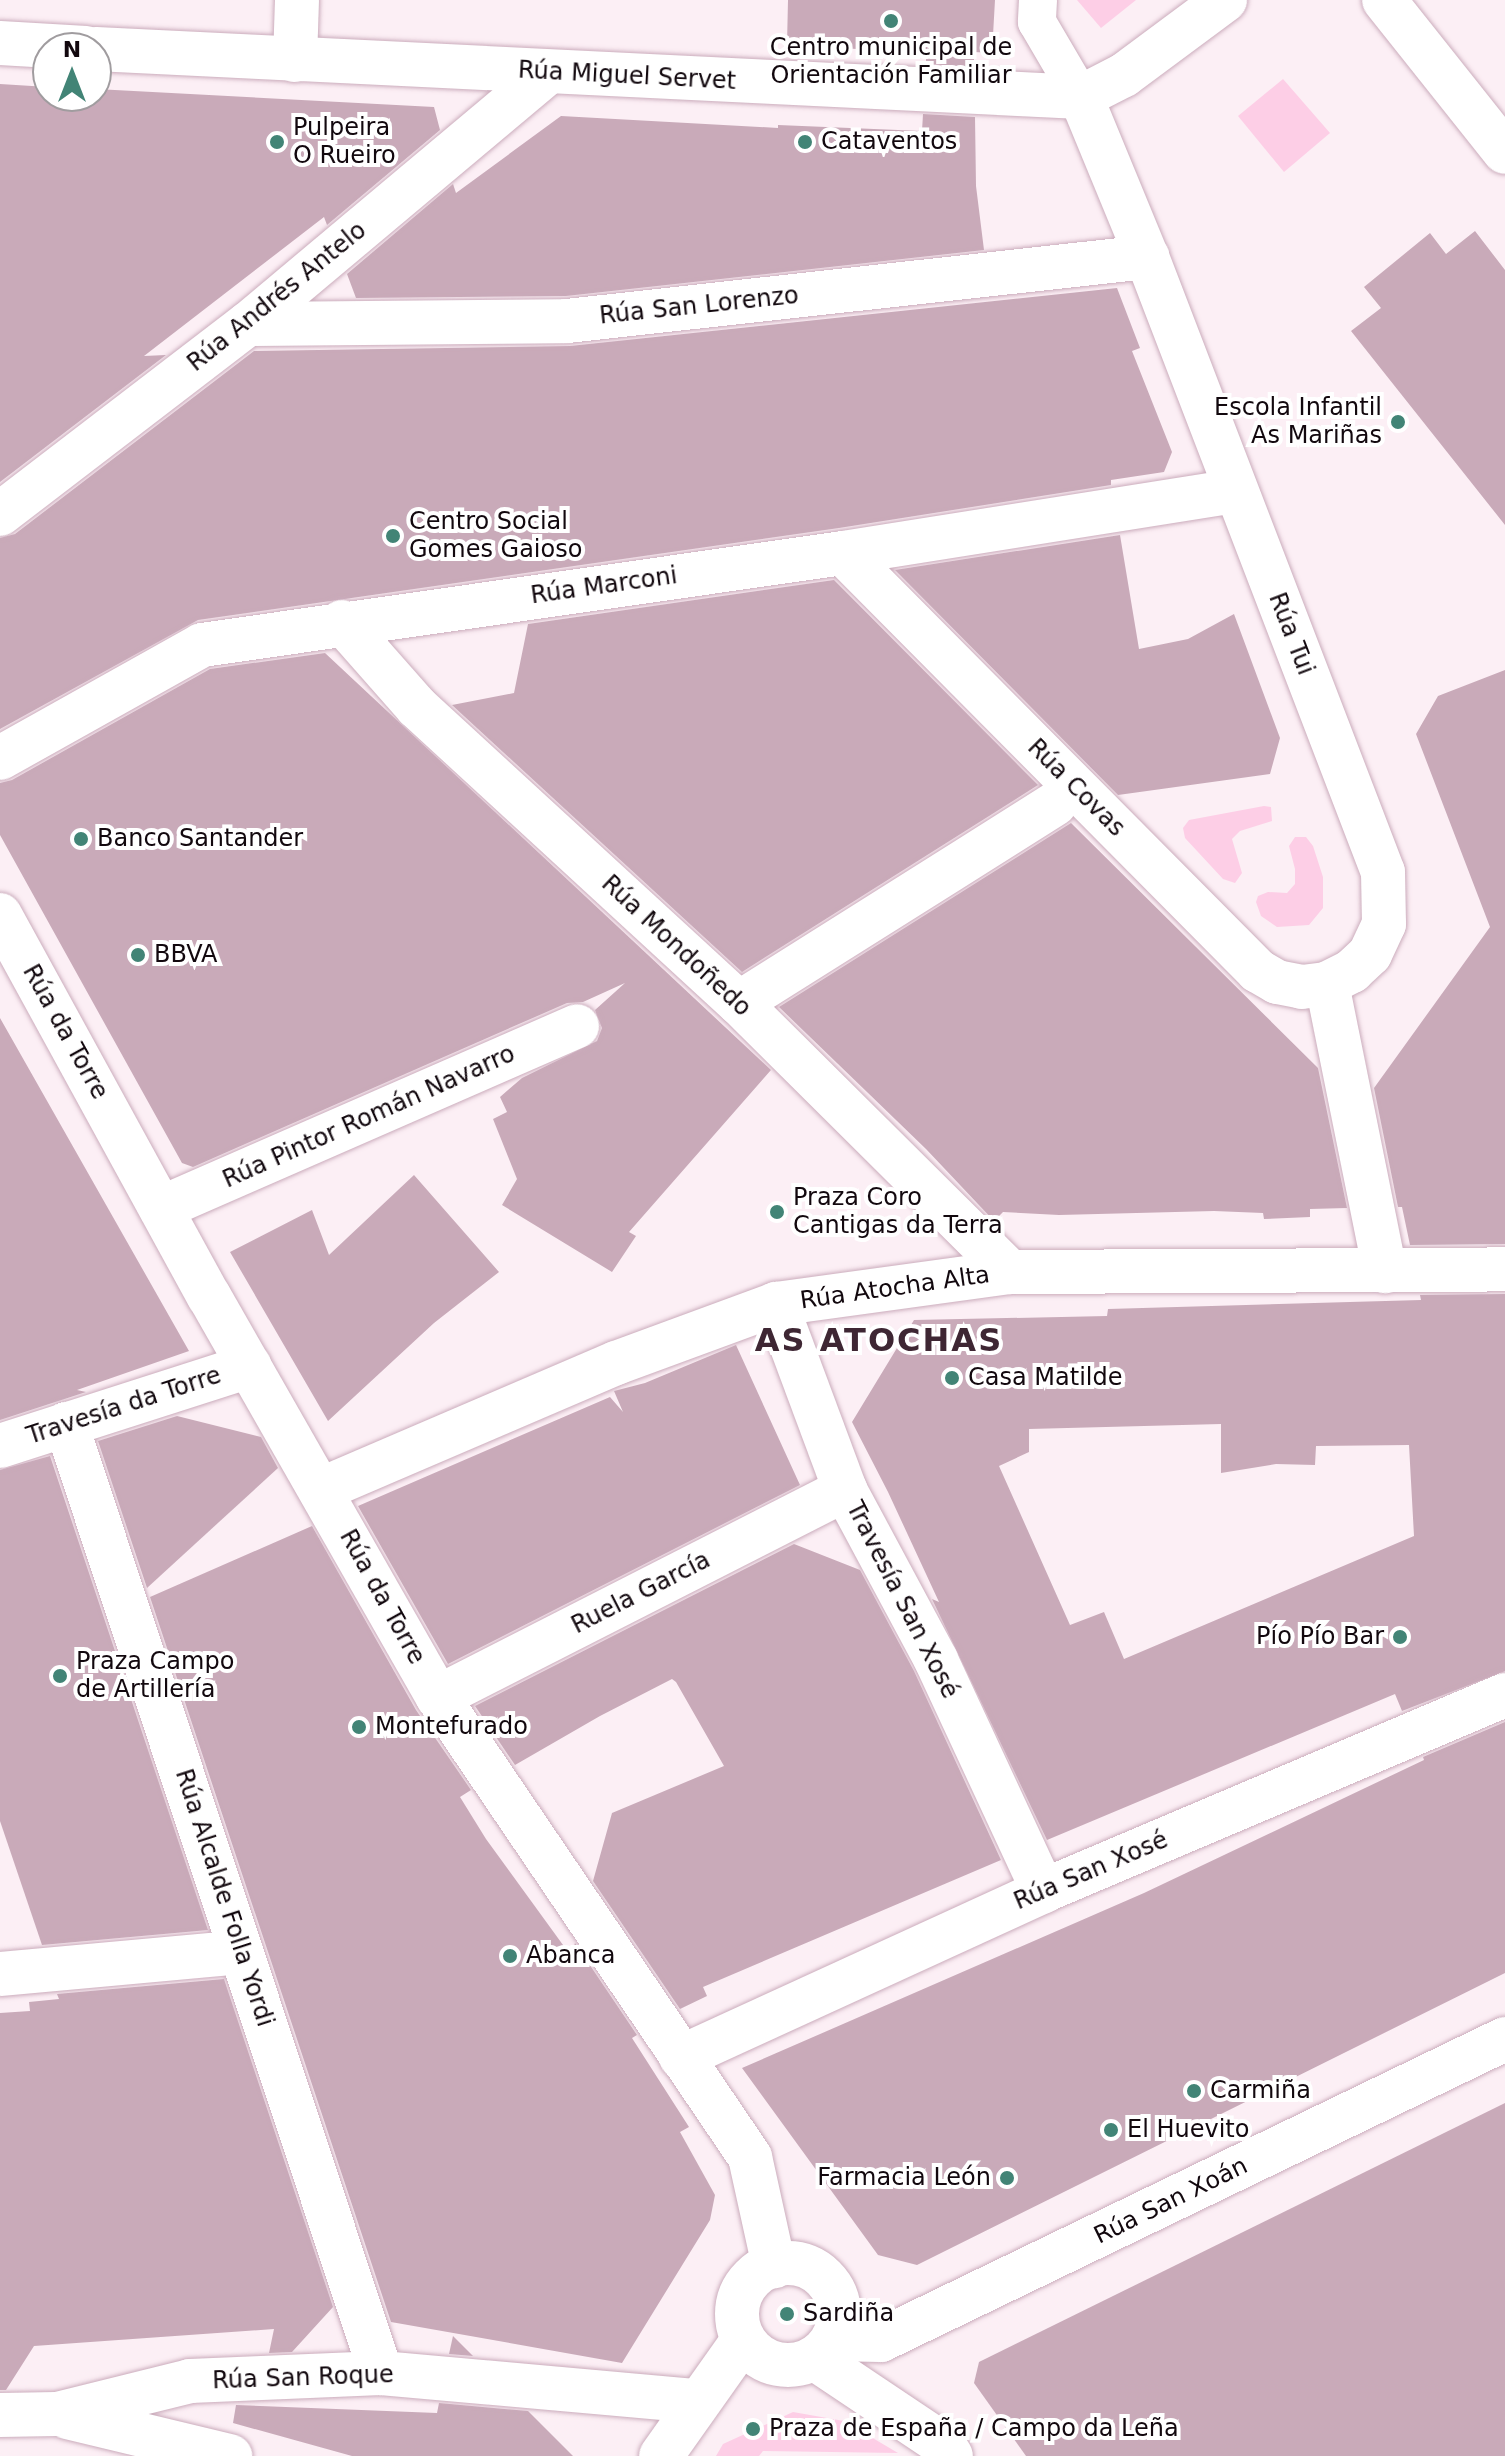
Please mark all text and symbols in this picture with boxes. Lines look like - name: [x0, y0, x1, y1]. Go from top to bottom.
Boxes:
- marker: Centro municipal de Orientación Familiar: [882, 12, 900, 30]
- north arrow: [32, 32, 112, 112]
- place label: Centro municipal de Orientación Familiar: [770, 34, 1012, 90]
- text: N: [63, 37, 81, 62]
- street label: Rúa Miguel Servet: [517, 56, 737, 96]
- place label: Pulpeira O Rueiro: [293, 114, 396, 170]
- place label: Cataventos: [821, 128, 957, 156]
- marker: Pulpeira O Rueiro: [268, 133, 286, 151]
- marker: Cataventos: [796, 133, 814, 151]
- street label: Rúa Andrés Antelo: [182, 216, 372, 378]
- street label: Rúa San Lorenzo: [598, 281, 800, 331]
- place label: Escola Infantil As Mariñas: [1214, 394, 1382, 450]
- marker: Escola Infantil As Mariñas: [1389, 413, 1407, 431]
- place label: Centro Social Gomes Gaioso: [409, 508, 582, 564]
- marker: Centro Social Gomes Gaioso: [384, 527, 402, 545]
- street label: Rúa Marconi: [529, 561, 679, 611]
- street label: Rúa Tui: [1262, 589, 1320, 679]
- street label: Rúa Covas: [1021, 733, 1131, 843]
- place label: Banco Santander: [97, 825, 303, 853]
- marker: Banco Santander: [72, 830, 90, 848]
- street label: Rúa Mondoñedo: [595, 869, 757, 1023]
- place label: BBVA: [154, 941, 217, 969]
- marker: BBVA: [129, 946, 147, 964]
- street label: Rúa da Torre: [16, 960, 114, 1104]
- street label: Rúa Pintor Román Navarro: [218, 1039, 520, 1195]
- place label: Praza Coro Cantigas da Terra: [793, 1184, 1003, 1240]
- marker: Praza Coro Cantigas da Terra: [768, 1203, 786, 1221]
- street label: Rúa Atocha Alta: [798, 1260, 992, 1316]
- district label: AS ATOCHAS: [755, 1321, 1003, 1359]
- street label: Travesía da Torre: [23, 1361, 225, 1451]
- place label: Casa Matilde: [968, 1364, 1122, 1392]
- marker: Casa Matilde: [943, 1369, 961, 1387]
- street label: Travesía San Xosé: [840, 1497, 964, 1703]
- street label: Rúa da Torre: [333, 1525, 431, 1669]
- street label: Ruela García: [567, 1546, 715, 1640]
- place label: Pío Pío Bar: [1256, 1623, 1384, 1651]
- marker: Pío Pío Bar: [1391, 1628, 1409, 1646]
- place label: Praza Campo de Artillería: [76, 1648, 234, 1704]
- marker: Praza Campo de Artillería: [51, 1667, 69, 1685]
- place label: Montefurado: [375, 1713, 528, 1741]
- marker: Montefurado: [350, 1718, 368, 1736]
- street label: Rúa Alcalde Folla Yordi: [169, 1766, 279, 2030]
- street label: Rúa San Xosé: [1010, 1826, 1172, 1916]
- place label: Abanca: [526, 1942, 615, 1970]
- marker: Abanca: [501, 1947, 519, 1965]
- place label: Carmiña: [1210, 2077, 1311, 2105]
- marker: Carmiña: [1185, 2082, 1203, 2100]
- place label: El Huevito: [1127, 2116, 1249, 2144]
- marker: El Huevito: [1102, 2121, 1120, 2139]
- street label: Rúa San Xoán: [1090, 2151, 1252, 2251]
- place label: Farmacia León: [817, 2164, 991, 2192]
- marker: Farmacia León: [998, 2169, 1016, 2187]
- place label: Sardiña: [803, 2300, 894, 2328]
- marker: Sardiña: [778, 2305, 796, 2323]
- street label: Rúa San Roque: [212, 2360, 394, 2396]
- place label: Praza de España / Campo da Leña: [769, 2415, 1179, 2443]
- marker: Praza de España / Campo da Leña: [744, 2420, 762, 2438]

